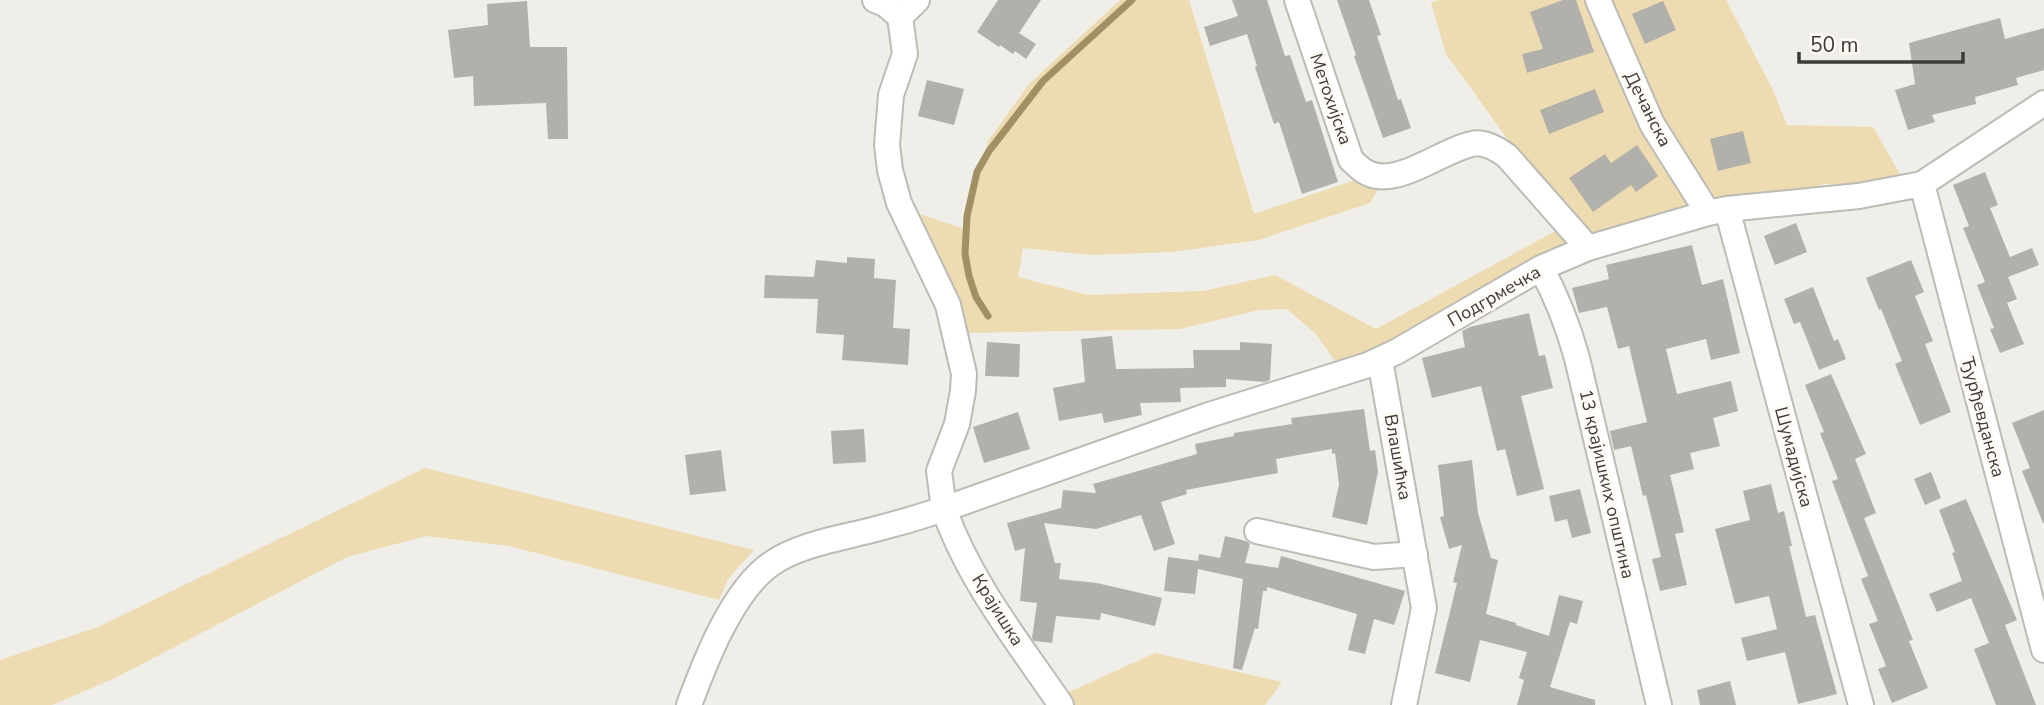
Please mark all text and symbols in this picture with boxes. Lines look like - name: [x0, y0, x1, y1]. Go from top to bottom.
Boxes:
- scale bar: [1799, 21, 1964, 65]
- text: 50 m: [1810, 31, 1859, 59]
- street label: Метохијска: [1304, 50, 1358, 148]
- street label: Дечанска: [1619, 67, 1677, 151]
- street label: Подгрмечка: [1443, 260, 1545, 332]
- street label: Ђурђевданска: [1955, 354, 2011, 480]
- street label: 13 крајишких општина: [1574, 387, 1640, 581]
- street label: Шумадијска: [1769, 404, 1819, 510]
- street label: Влашићка: [1379, 412, 1417, 502]
- street label: Крајишка: [967, 570, 1029, 650]

